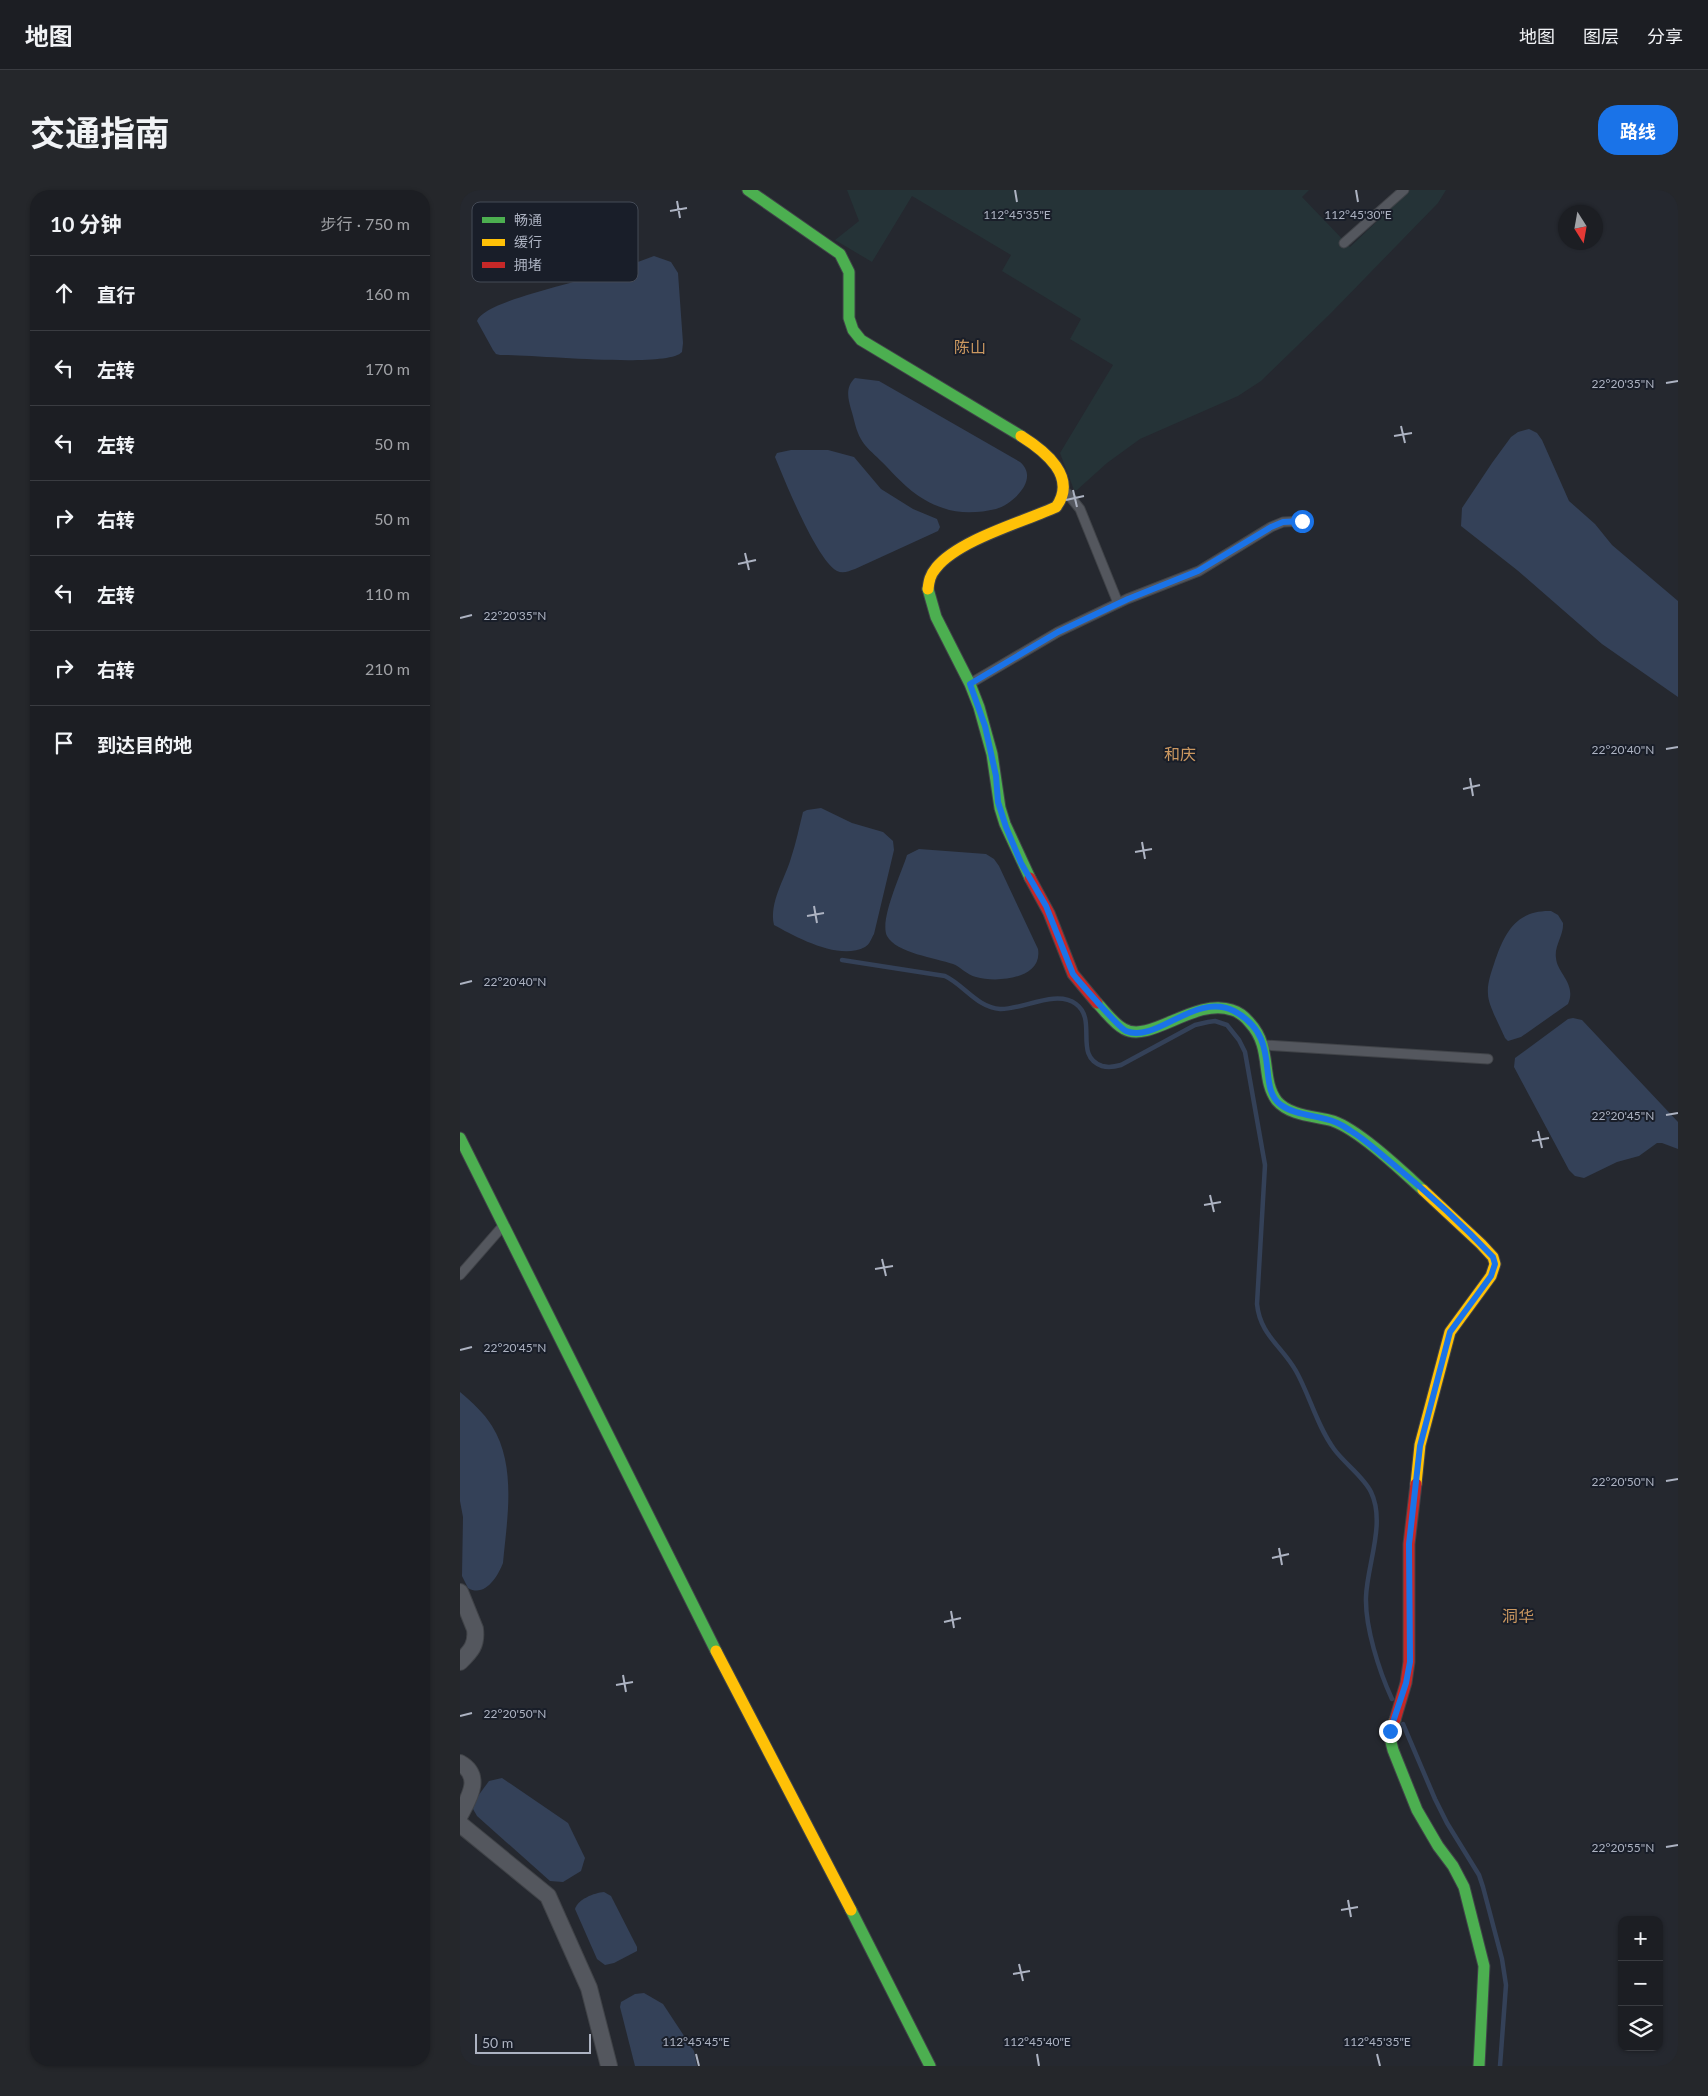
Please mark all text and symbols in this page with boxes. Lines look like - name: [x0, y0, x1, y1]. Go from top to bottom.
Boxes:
- text: 地图: [25, 21, 73, 50]
- text: 地图: [1519, 25, 1555, 47]
- text: 图层: [1583, 25, 1619, 47]
- text: 分享: [1647, 25, 1683, 47]
- button: 路线: [1598, 105, 1678, 155]
- text: 交通指南: [30, 111, 170, 153]
- legend: [472, 202, 638, 282]
- north arrow: [1558, 205, 1603, 250]
- text: 112°45'35"E: [983, 207, 1051, 222]
- text: 112°45'30"E: [1324, 207, 1392, 222]
- text: 10 分钟: [50, 211, 121, 236]
- text: 畅通: [514, 211, 542, 228]
- text: 步行 · 750 m: [321, 214, 410, 233]
- text: 缓行: [514, 233, 542, 250]
- text: 拥堵: [514, 256, 542, 273]
- icon: ahead: [50, 279, 78, 307]
- text: 直行: [97, 283, 135, 306]
- text: 160 m: [365, 284, 410, 303]
- district label: 陈山: [954, 337, 986, 356]
- icon: left: [50, 354, 78, 382]
- text: 左转: [97, 358, 135, 381]
- text: 170 m: [365, 359, 410, 378]
- text: 22°20'35"N: [1592, 376, 1654, 391]
- icon: left: [50, 429, 78, 457]
- text: 左转: [97, 433, 135, 456]
- text: 50 m: [374, 434, 410, 453]
- icon: right: [50, 504, 78, 532]
- text: 右转: [97, 508, 135, 531]
- text: 50 m: [374, 509, 410, 528]
- route start: [1291, 510, 1314, 533]
- icon: left: [50, 579, 78, 607]
- text: 左转: [97, 583, 135, 606]
- text: 110 m: [365, 584, 410, 603]
- text: 22°20'35"N: [484, 608, 546, 623]
- icon: right: [50, 654, 78, 682]
- text: 右转: [97, 658, 135, 681]
- text: 210 m: [365, 659, 410, 678]
- icon: arrive: [50, 729, 78, 757]
- text: 到达目的地: [97, 733, 192, 756]
- text: 22°20'40"N: [1592, 742, 1654, 757]
- district label: 和庆: [1164, 744, 1196, 763]
- text: 22°20'40"N: [484, 974, 546, 989]
- text: 22°20'45"N: [1592, 1108, 1654, 1123]
- text: 22°20'45"N: [484, 1340, 546, 1355]
- text: 22°20'50"N: [1592, 1474, 1654, 1489]
- district label: 洞华: [1502, 1606, 1534, 1625]
- text: 22°20'50"N: [484, 1706, 546, 1721]
- route end: [1379, 1720, 1402, 1743]
- text: 22°20'55"N: [1592, 1840, 1654, 1855]
- map controls: [1618, 1916, 1663, 2051]
- button: +: [1618, 1916, 1663, 1961]
- button: −: [1618, 1961, 1663, 2006]
- button: layers: [1618, 2006, 1663, 2051]
- scale bar: [475, 2031, 591, 2054]
- text: 50 m: [482, 2034, 513, 2051]
- text: 112°45'45"E: [662, 2034, 730, 2049]
- text: 112°45'40"E: [1003, 2034, 1071, 2049]
- text: 112°45'35"E: [1343, 2034, 1411, 2049]

